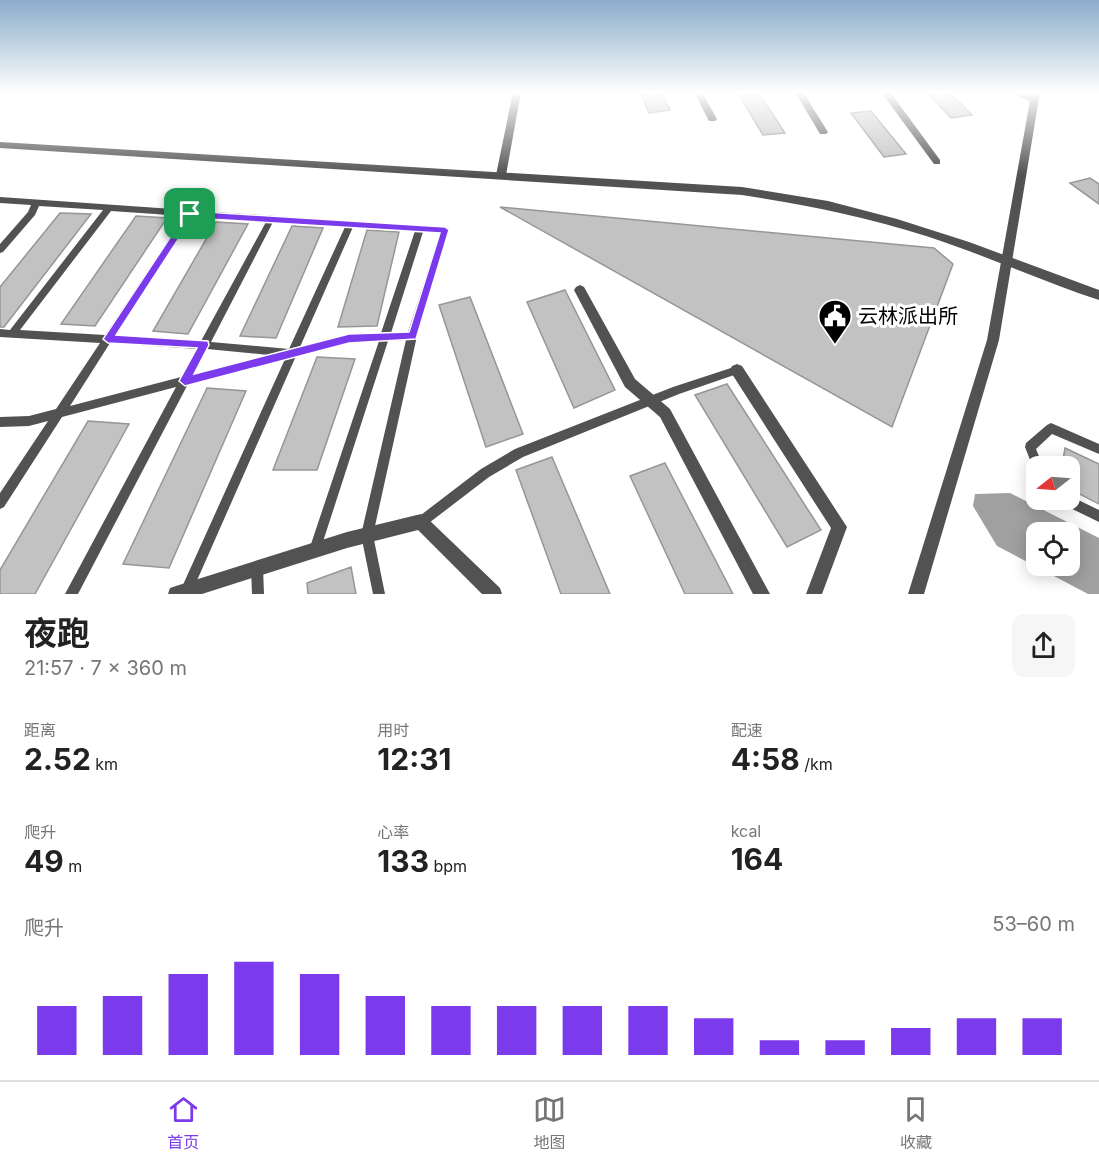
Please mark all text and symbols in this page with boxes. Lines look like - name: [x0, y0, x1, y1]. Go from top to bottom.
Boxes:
- pin: [164, 188, 215, 239]
- icon: arrive: [173, 197, 206, 230]
- public building icon: 云林派出所: [817, 298, 853, 345]
- place label: 云林派出所: [858, 304, 958, 328]
- north arrow: [1026, 456, 1080, 510]
- map controls: [1026, 456, 1080, 576]
- button: locate: [1026, 522, 1080, 576]
- text: 夜跑: [24, 613, 90, 653]
- button: share: [1012, 614, 1075, 677]
- text: 21:57 · 7 × 360 m: [24, 656, 187, 680]
- text: 距离: [24, 720, 56, 740]
- text: 用时: [377, 720, 409, 740]
- text: 配速: [731, 720, 763, 740]
- text: 2.52: [24, 741, 91, 777]
- text: 12:31: [377, 741, 451, 777]
- text: 4:58: [731, 741, 800, 777]
- text: km: [91, 754, 118, 774]
- text: /km: [800, 754, 833, 774]
- text: kcal: [731, 821, 761, 841]
- text: 爬升: [24, 822, 56, 842]
- text: 心率: [377, 822, 409, 842]
- text: 164: [731, 841, 783, 877]
- text: 49: [24, 843, 64, 879]
- text: 133: [377, 843, 429, 879]
- text: m: [64, 856, 82, 876]
- text: bpm: [429, 856, 467, 876]
- text: 53–60 m: [992, 912, 1075, 936]
- text: 爬升: [24, 916, 64, 940]
- tab: 首页: [167, 1093, 200, 1153]
- tab: 地图: [533, 1093, 566, 1153]
- tab: 收藏: [899, 1093, 932, 1153]

